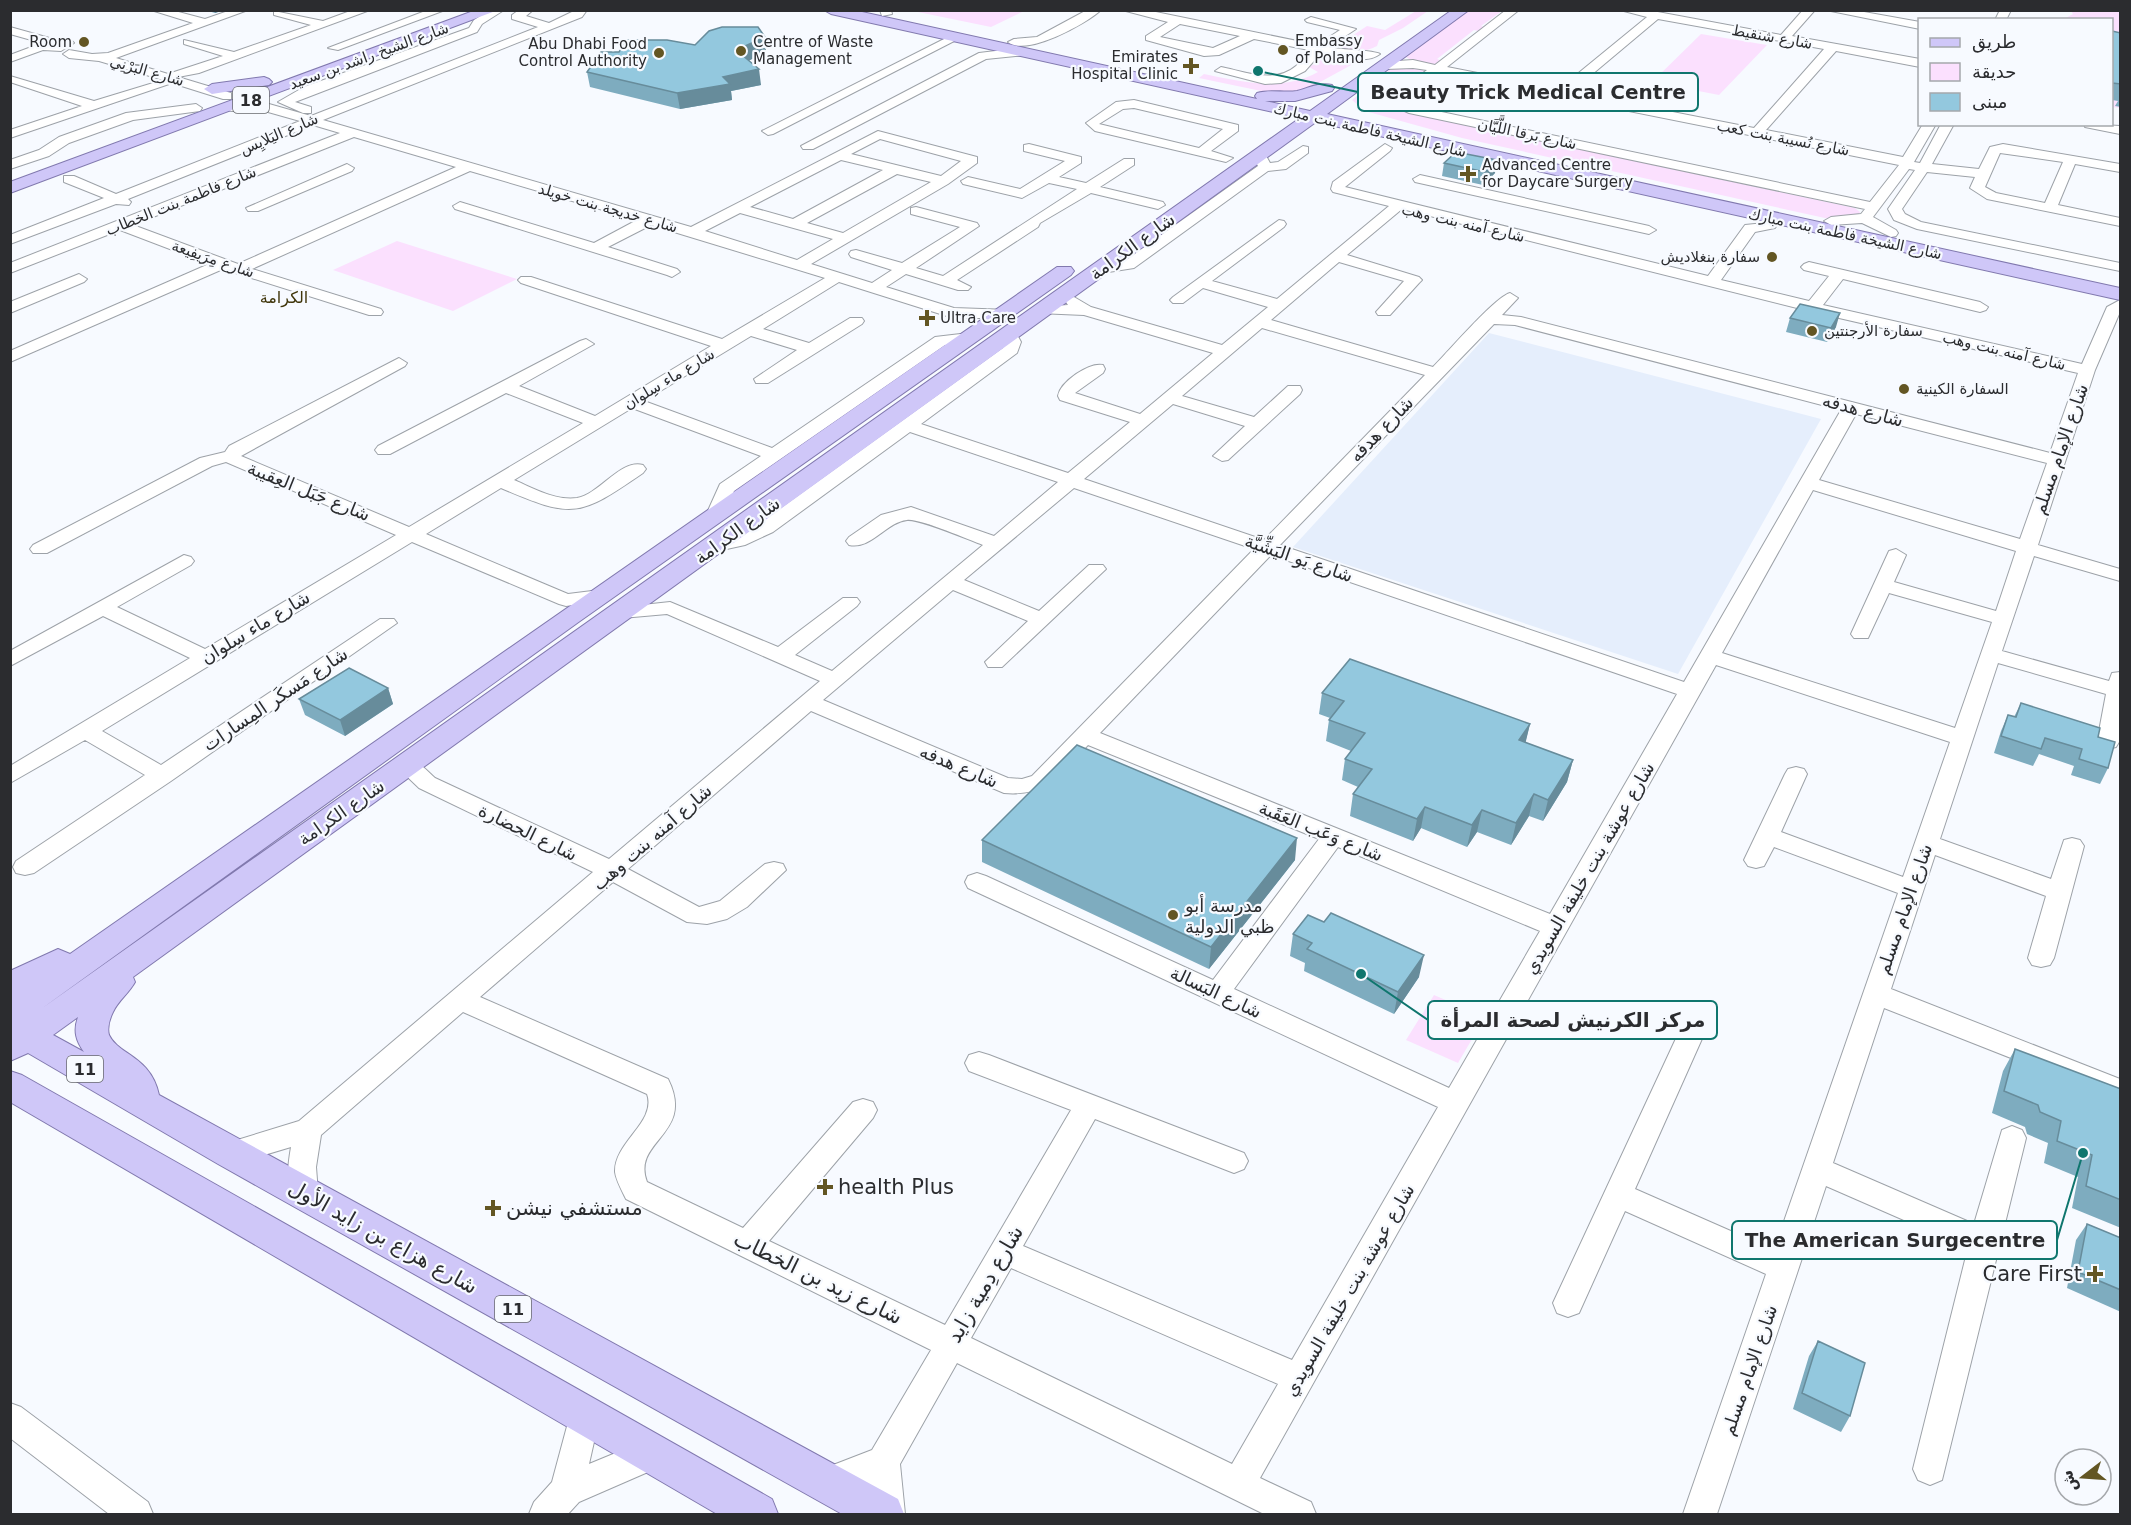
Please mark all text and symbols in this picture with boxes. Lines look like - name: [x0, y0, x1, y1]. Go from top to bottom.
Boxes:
- legend: [1918, 18, 2113, 126]
- street label: شارع الشيخ راشد بن سعيد: [287, 19, 451, 93]
- street label: شارع شنقيط: [1730, 21, 1814, 53]
- text: طريق: [1972, 31, 2016, 53]
- place label: Embassy of Poland: [1295, 32, 1364, 67]
- place label: Room: [29, 33, 72, 51]
- place label: Centre of Waste Management: [753, 33, 873, 68]
- marker: Room: [77, 35, 91, 49]
- place label: Abu Dhabi Food Control Authority: [519, 35, 647, 70]
- marker: Embassy of Poland: [1276, 43, 1290, 57]
- marker: Centre of Waste Management: [734, 44, 748, 58]
- marker: Abu Dhabi Food Control Authority: [652, 46, 666, 60]
- place label: Emirates Hospital Clinic: [1071, 48, 1178, 83]
- street label: شارع البَرْنِي: [108, 52, 186, 91]
- marker: Emirates Hospital Clinic: [1182, 57, 1200, 75]
- text: حديقة: [1972, 61, 2016, 82]
- callout: Beauty Trick Medical Centre: [1358, 73, 1698, 111]
- text: Beauty Trick Medical Centre: [1370, 80, 1686, 104]
- road number: 18: [233, 87, 269, 113]
- text: مبنى: [1972, 91, 2008, 112]
- street label: شارع الشيخة فاطمة بنت مبارك: [1272, 99, 1468, 161]
- street label: شارع اليَلايِس: [237, 109, 322, 160]
- street label: شارع بَرقا اللَّيَّان: [1476, 111, 1579, 153]
- street label: شارع نُسيبة بنت كعب: [1715, 116, 1851, 160]
- place label: Advanced Centre for Daycare Surgery: [1482, 156, 1633, 191]
- street label: شارع فاطمة بنت الخطاب: [103, 163, 259, 239]
- marker: Advanced Centre for Daycare Surgery: [1459, 165, 1477, 183]
- street label: شارع خديجة بنت خويلد: [536, 179, 680, 237]
- street label: شارع آمنه بنت وهب: [1400, 200, 1526, 246]
- street label: شارع الشيخة فاطمة بنت مبارك: [1747, 205, 1943, 263]
- street label: شارع الكرامة: [1085, 208, 1179, 285]
- street label: شارع مِرَيفِيعة: [169, 236, 257, 282]
- place label: سفارة بنغلاديش: [1661, 248, 1760, 266]
- marker: سفارة بنغلاديش: [1765, 250, 1779, 264]
- district label: الكرامة: [260, 288, 308, 308]
- marker: Ultra Care: [918, 309, 936, 327]
- place label: Ultra Care: [940, 309, 1016, 327]
- place label: سفارة الأرجنتين: [1824, 321, 1923, 340]
- marker: سفارة الأرجنتين: [1805, 324, 1819, 338]
- street label: شارع آمنه بنت وهب: [1941, 328, 2067, 374]
- street label: شارع ماء سِلوان: [620, 345, 718, 413]
- place label: السفارة الكينية: [1916, 380, 2009, 398]
- street label: شارع الإمام مسلم: [2028, 381, 2093, 517]
- marker: السفارة الكينية: [1897, 382, 1911, 396]
- street label: شارع هدفه: [1820, 389, 1906, 432]
- street label: شارع هدفه: [1345, 392, 1418, 467]
- street label: شارع جَبَل العِقيبة: [244, 457, 373, 526]
- street label: شارع الكرامة: [690, 492, 784, 569]
- street label: شارع يَو اليَشِّيَّة: [1242, 528, 1356, 587]
- street label: شارع ماء سِلوان: [197, 586, 314, 669]
- street label: شارع مَسكَر المِسارات: [199, 643, 352, 756]
- street label: شارع هدفه: [916, 740, 1001, 793]
- street label: شارع عوشة بنت خليفة السويدي: [1520, 758, 1659, 978]
- street label: شارع الكرامة: [294, 775, 389, 850]
- street label: شارع آمنه بنت وهب: [588, 779, 716, 895]
- street label: شارع وَعَب العَقَبة: [1256, 797, 1386, 866]
- street label: شارع الحضارة: [475, 799, 581, 866]
- street label: شارع الإمام مسلم: [1872, 841, 1937, 977]
- place label: مدرسة أبو ظبي الدولية: [1184, 894, 1275, 938]
- marker: مدرسة أبو ظبي الدولية: [1166, 908, 1180, 922]
- street label: شارع البَسالة: [1167, 962, 1265, 1023]
- callout: مركز الكرنيش لصحة المرأة: [1428, 1001, 1717, 1039]
- text: مركز الكرنيش لصحة المرأة: [1441, 1006, 1705, 1032]
- road number: 11: [67, 1056, 103, 1082]
- street label: شارع هزاع بن زايد الأول: [284, 1174, 482, 1299]
- place label: health Plus: [838, 1175, 954, 1199]
- marker: health Plus: [816, 1178, 834, 1196]
- street label: شارع عوشة بنت خليفة السويدي: [1280, 1180, 1419, 1400]
- place label: مستشفي نيشن: [506, 1196, 643, 1220]
- marker: مستشفي نيشن: [484, 1199, 502, 1217]
- street label: شارع دِمية زايد: [942, 1221, 1028, 1347]
- callout: The American Surgecentre: [1732, 1221, 2057, 1259]
- street label: شارع زيد بن الخطاب: [730, 1227, 906, 1329]
- text: The American Surgecentre: [1745, 1228, 2045, 1252]
- place label: Care First: [1983, 1262, 2082, 1286]
- marker: Care First: [2086, 1265, 2104, 1283]
- road number: 11: [495, 1296, 531, 1322]
- street label: شارع الإمام مسلم: [1717, 1302, 1782, 1438]
- north arrow: [2053, 1447, 2113, 1507]
- text: ش: [2057, 1468, 2081, 1495]

